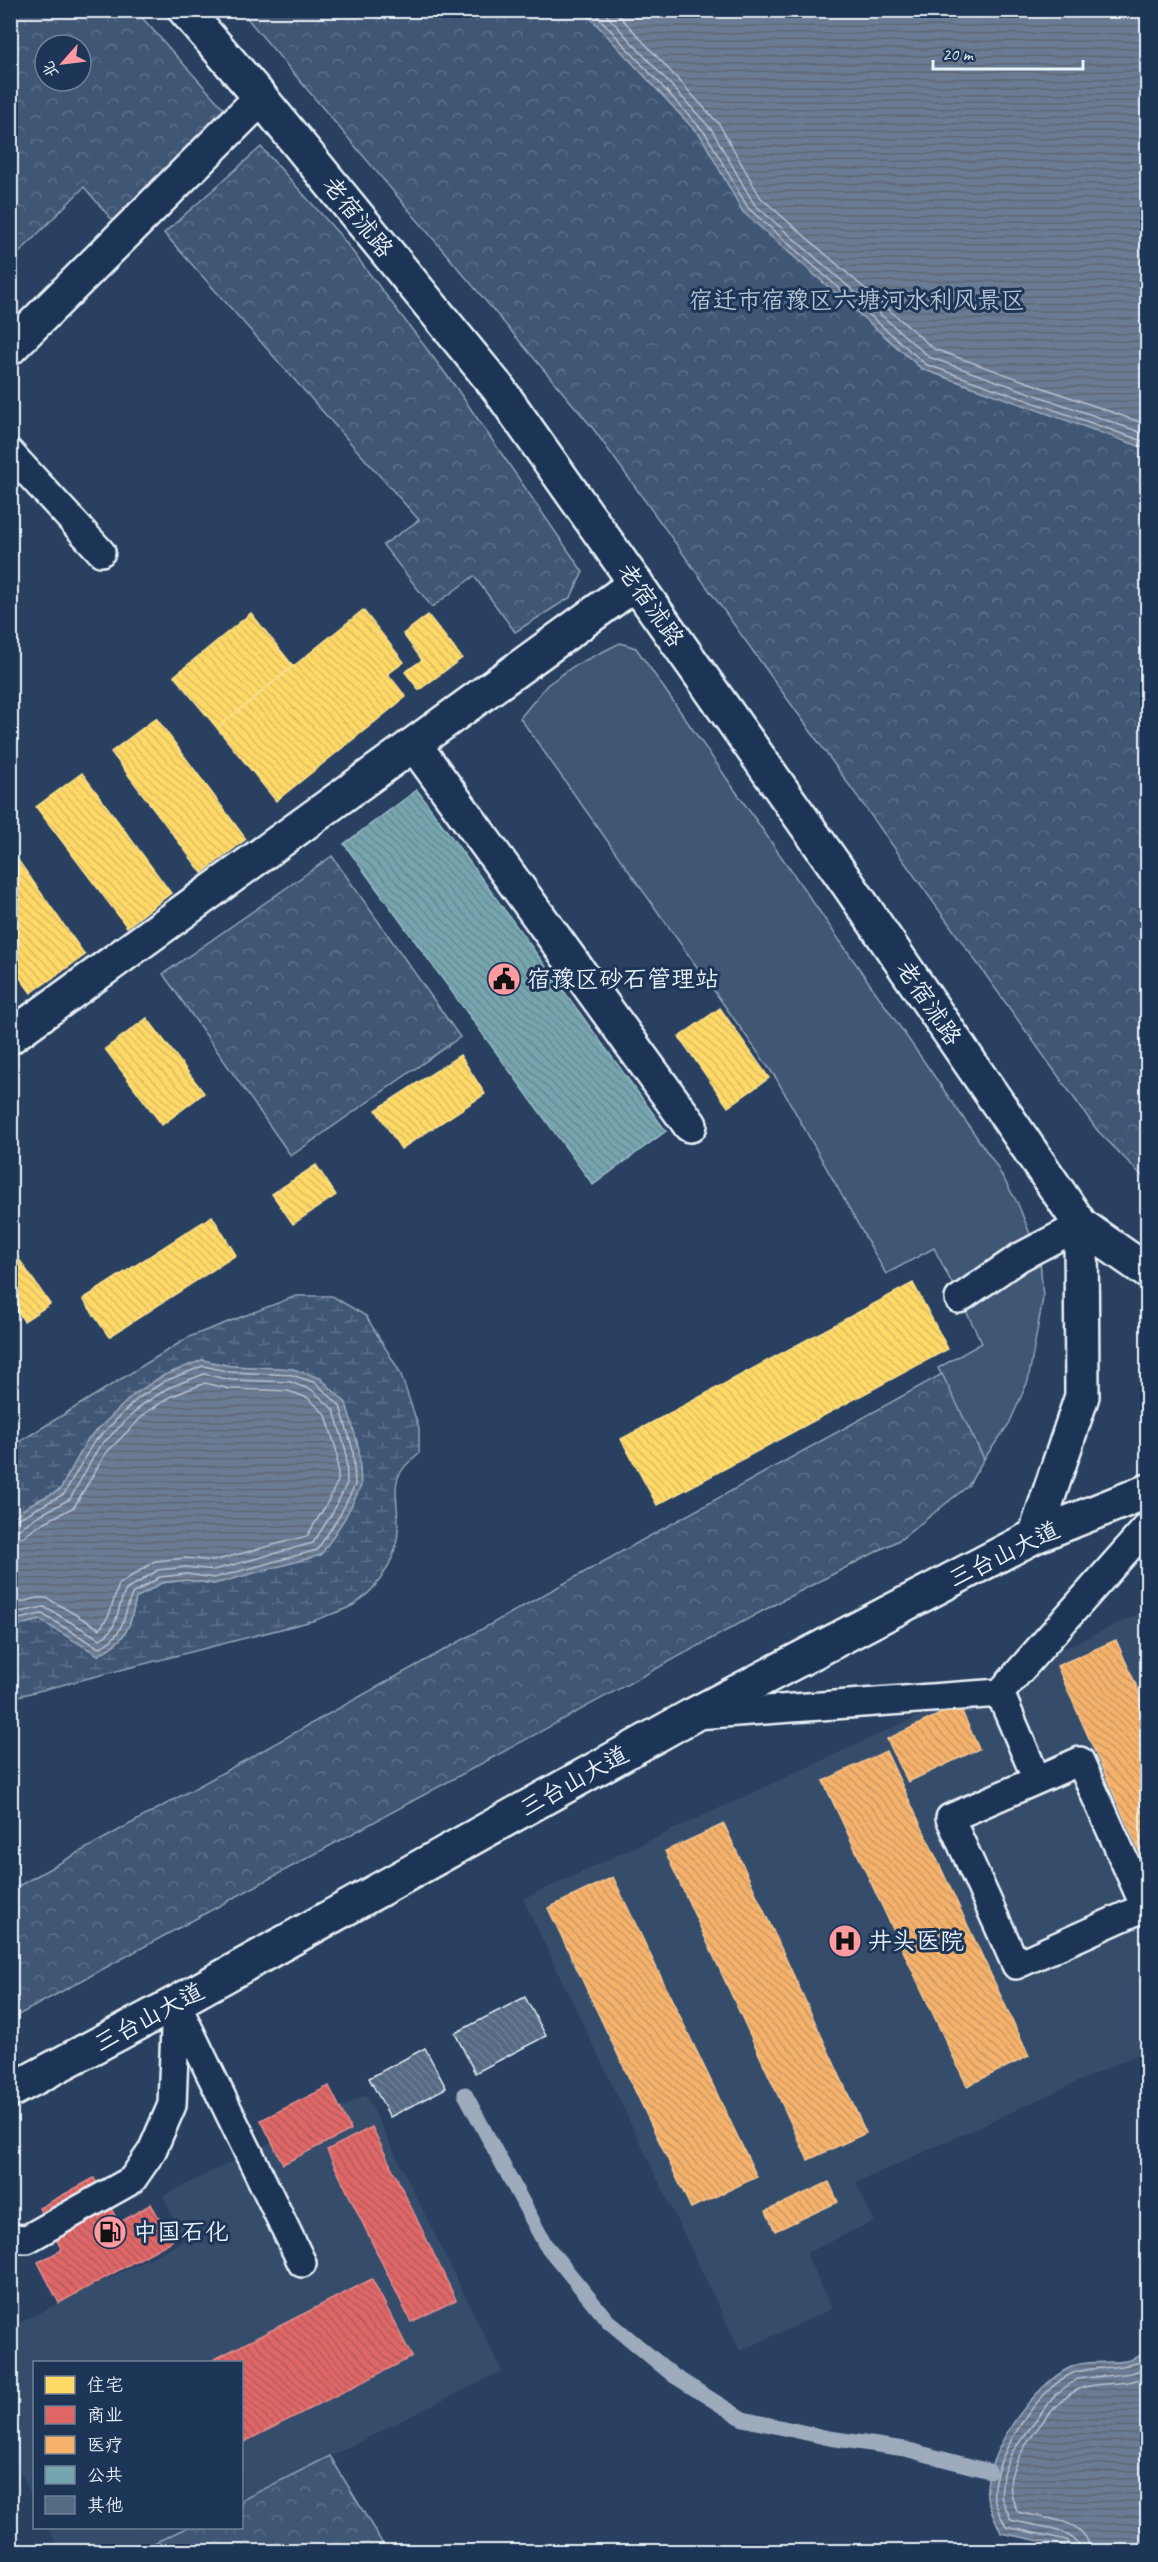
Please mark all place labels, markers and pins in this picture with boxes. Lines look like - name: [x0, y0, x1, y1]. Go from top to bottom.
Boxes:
- public building icon: 宿豫区砂石管理站: [486, 961, 522, 997]
- place label: 宿豫区砂石管理站: [527, 964, 719, 994]
- hospital icon: 井头医院: [827, 1923, 863, 1959]
- place label: 井头医院: [868, 1926, 964, 1956]
- fuel station icon: 中国石化: [92, 2214, 128, 2250]
- place label: 中国石化: [133, 2217, 229, 2247]

